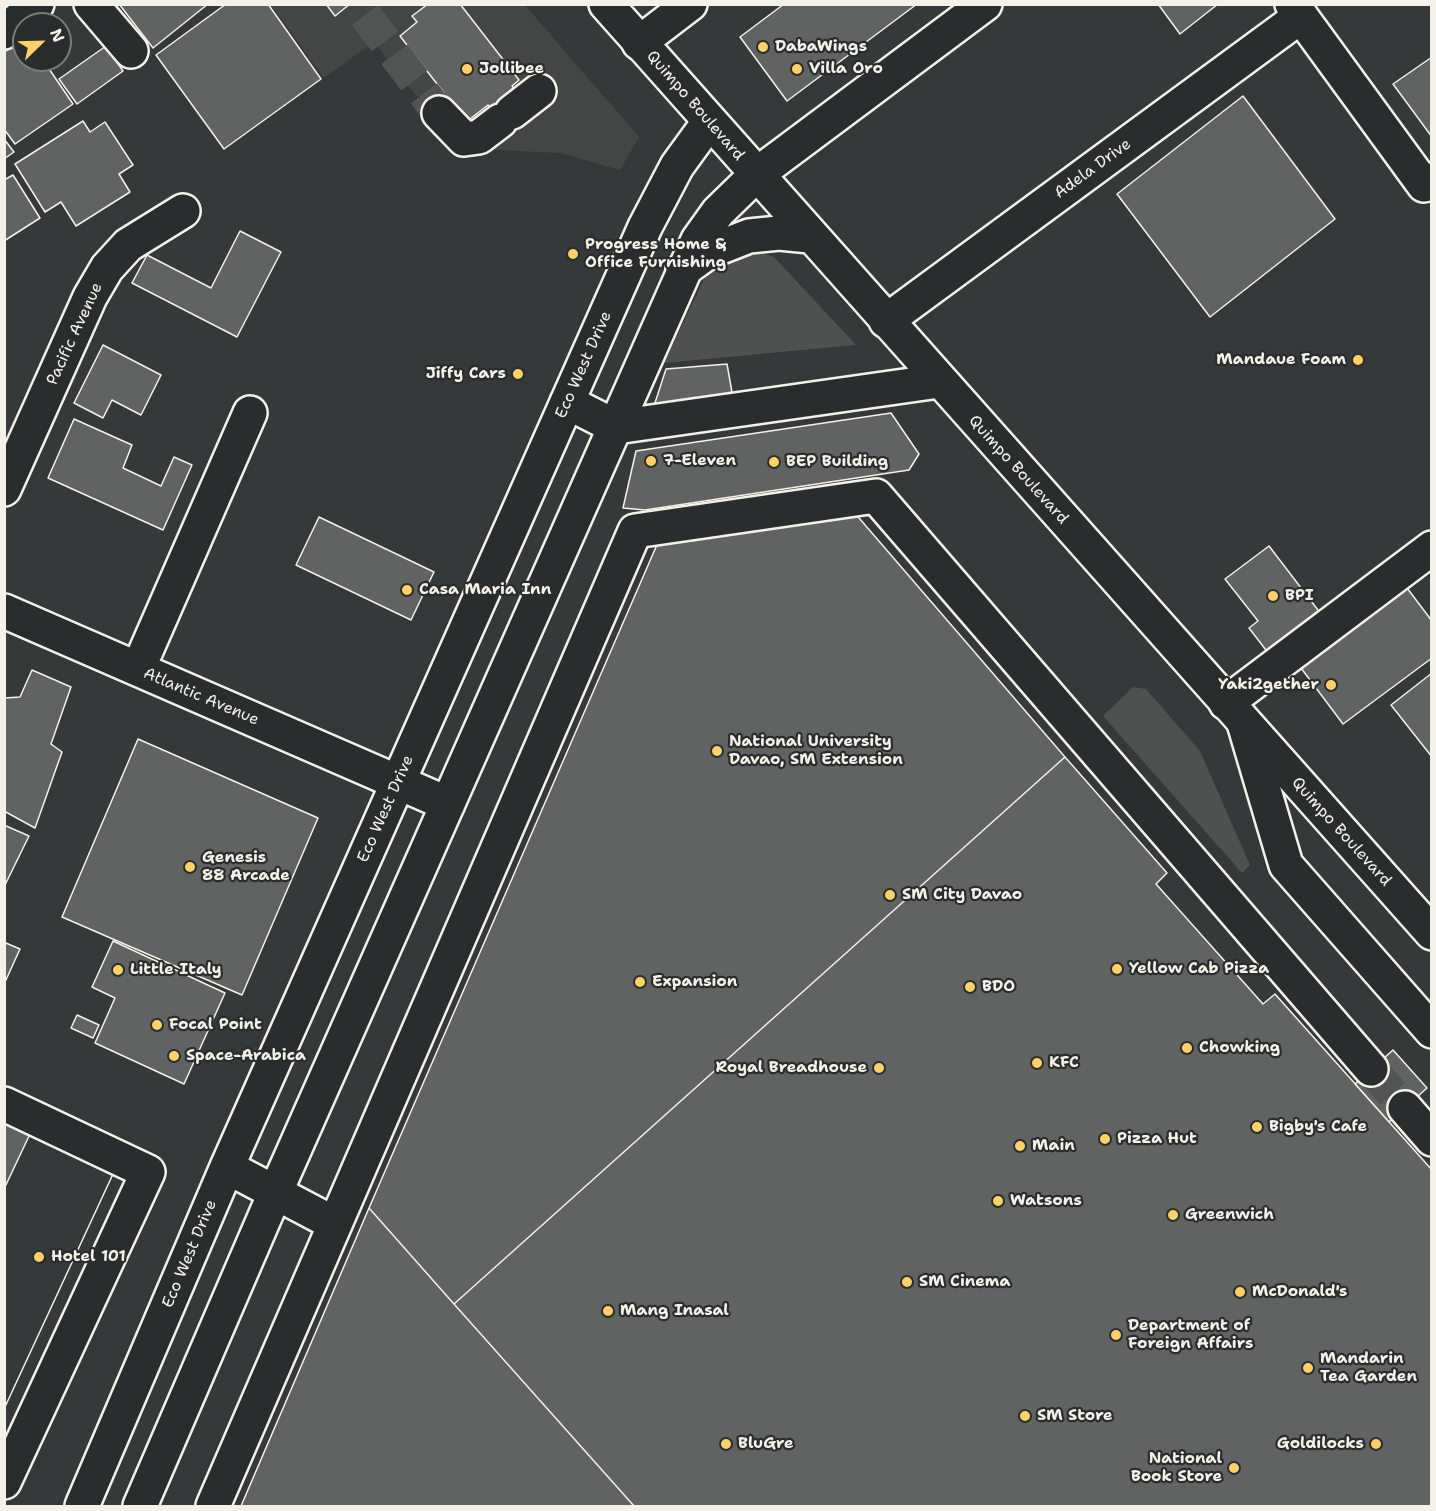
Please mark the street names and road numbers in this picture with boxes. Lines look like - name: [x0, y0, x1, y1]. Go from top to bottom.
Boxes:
- street label: Quimpo Boulevard: [642, 47, 748, 165]
- street label: Adela Drive: [1051, 135, 1135, 203]
- street label: Pacific Avenue: [43, 280, 107, 388]
- street label: Eco West Drive: [552, 308, 616, 422]
- street label: Quimpo Boulevard: [964, 412, 1072, 528]
- street label: Atlantic Avenue: [140, 664, 262, 730]
- street label: Eco West Drive: [354, 752, 418, 866]
- street label: Quimpo Boulevard: [1287, 774, 1395, 890]
- street label: Eco West Drive: [159, 1197, 221, 1311]

